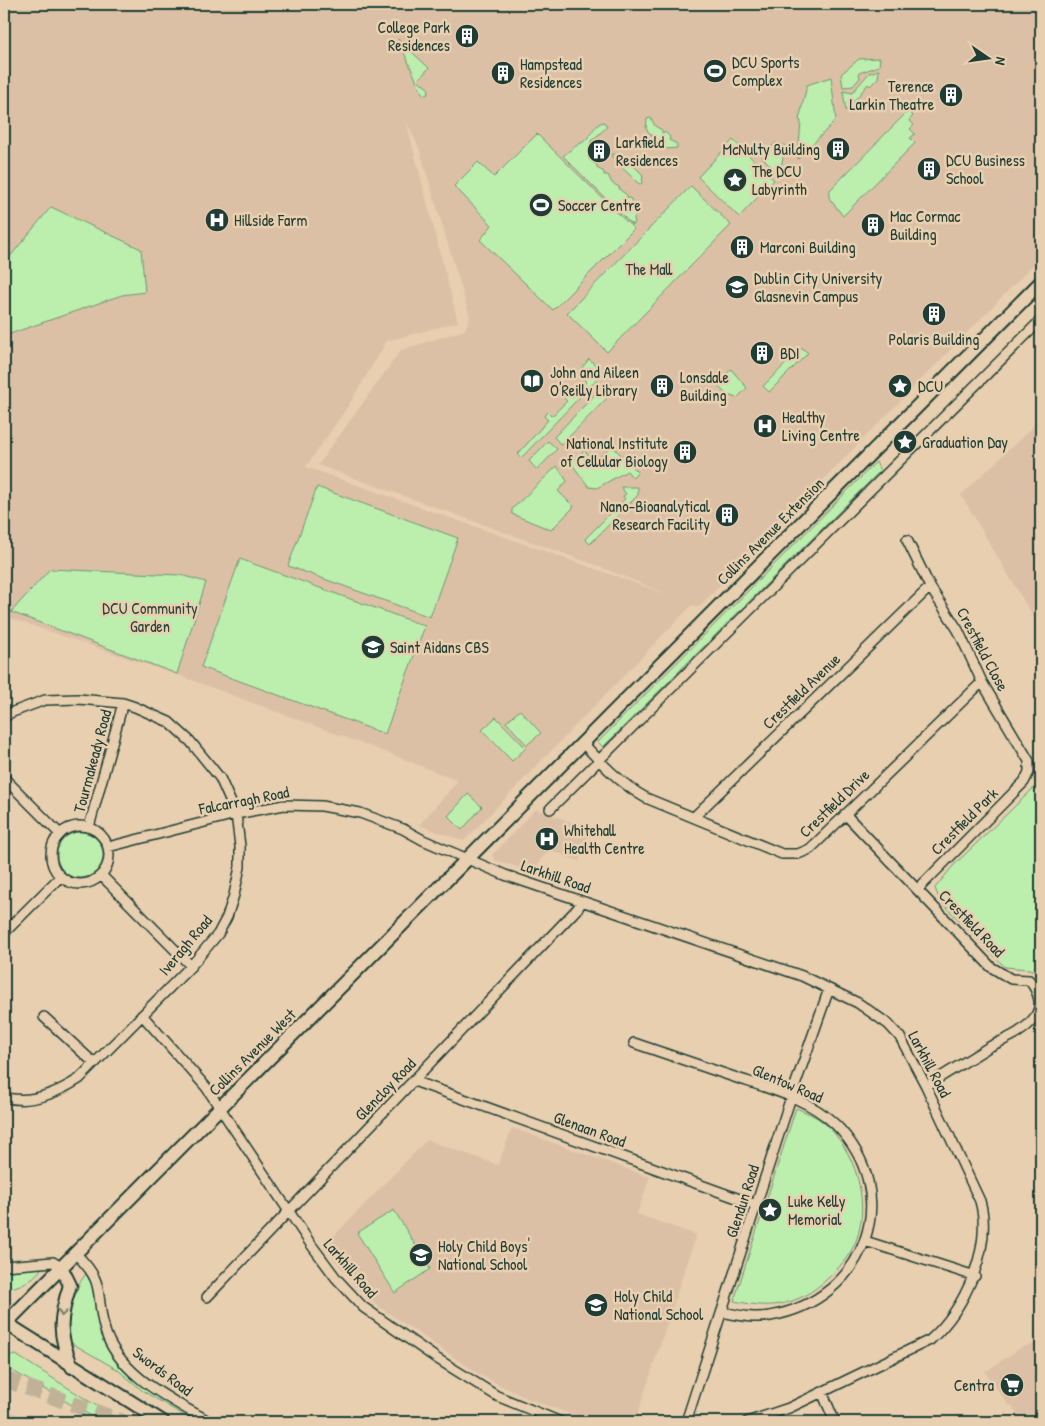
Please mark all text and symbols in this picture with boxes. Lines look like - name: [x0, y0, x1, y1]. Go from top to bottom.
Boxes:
- place label: College Park Residences: [378, 16, 450, 56]
- building icon: College Park Residences: [454, 23, 480, 49]
- north arrow: [962, 32, 1012, 82]
- place label: DCU Sports Complex: [732, 51, 799, 91]
- place label: Hampstead Residences: [520, 53, 582, 93]
- text: N: [991, 55, 1011, 67]
- sports icon: DCU Sports Complex: [702, 58, 728, 84]
- building icon: Hampstead Residences: [490, 60, 516, 86]
- place label: Terence Larkin Theatre: [850, 75, 935, 115]
- building icon: Terence Larkin Theatre: [938, 82, 964, 108]
- place label: Larkfield Residences: [616, 131, 678, 171]
- building icon: McNulty Building: [825, 136, 851, 162]
- building icon: Larkfield Residences: [586, 138, 612, 164]
- place label: McNulty Building: [723, 138, 820, 160]
- place label: DCU Business School: [946, 149, 1025, 189]
- building icon: DCU Business School: [916, 156, 942, 182]
- place label: The DCU Labyrinth: [752, 160, 807, 200]
- place icon: The DCU Labyrinth: [722, 167, 748, 193]
- sports icon: Soccer Centre: [528, 192, 554, 218]
- place label: Soccer Centre: [558, 194, 641, 216]
- place label: Mac Cormac Building: [890, 205, 961, 245]
- hospital icon: Hillside Farm: [204, 207, 230, 233]
- place label: Hillside Farm: [234, 209, 307, 231]
- building icon: Mac Cormac Building: [860, 212, 886, 238]
- building icon: Marconi Building: [729, 234, 755, 260]
- place label: Marconi Building: [760, 236, 856, 258]
- park label: The Mall: [626, 258, 673, 280]
- place label: Dublin City University Glasnevin Campus: [754, 267, 882, 307]
- school or university icon: Dublin City University Glasnevin Campus: [724, 274, 750, 300]
- building icon: Polaris Building: [921, 301, 947, 327]
- place label: Polaris Building: [889, 328, 979, 350]
- building icon: BDI: [749, 340, 775, 366]
- place label: BDI: [780, 342, 799, 364]
- place label: John and Aileen O'Reilly Library: [550, 361, 639, 401]
- place label: Lonsdale Building: [680, 366, 730, 406]
- library icon: John and Aileen O'Reilly Library: [519, 368, 545, 394]
- building icon: Lonsdale Building: [649, 373, 675, 399]
- place icon: DCU: [887, 373, 913, 399]
- place label: DCU: [918, 375, 943, 397]
- place label: Healthy Living Centre: [782, 406, 861, 446]
- hospital icon: Healthy Living Centre: [752, 413, 778, 439]
- place icon: Graduation Day: [892, 429, 918, 455]
- place label: Graduation Day: [922, 431, 1008, 453]
- place label: National Institute of Cellular Biology: [561, 432, 669, 472]
- building icon: National Institute of Cellular Biology: [672, 439, 698, 465]
- street label: Collins Avenue Extension: [711, 472, 829, 590]
- place label: Nano-Bioanalytical Research Facility: [600, 495, 711, 535]
- building icon: Nano-Bioanalytical Research Facility: [714, 502, 740, 528]
- park label: DCU Community Garden: [102, 597, 198, 637]
- street label: Crestfield Close: [952, 603, 1015, 695]
- school or university icon: Saint Aidans CBS: [360, 634, 386, 660]
- place label: Saint Aidans CBS: [390, 636, 489, 658]
- street label: Crestfield Avenue: [757, 648, 845, 734]
- street label: Tourmakeady Road: [68, 707, 116, 815]
- street label: Crestfield Drive: [794, 763, 874, 842]
- street label: Falcarragh Road: [196, 780, 291, 820]
- street label: Crestfield Park: [926, 782, 1003, 859]
- place label: Whitehall Health Centre: [564, 819, 645, 859]
- hospital icon: Whitehall Health Centre: [534, 826, 560, 852]
- street label: Larkhill Road: [518, 854, 594, 898]
- street label: Crestfield Road: [934, 884, 1010, 962]
- street label: Iveragh Road: [153, 910, 217, 980]
- street label: Collins Avenue West: [204, 1003, 301, 1100]
- street label: Larkhill Road: [903, 1027, 957, 1101]
- street label: Glencloy Road: [350, 1053, 420, 1125]
- street label: Glentow Road: [749, 1058, 827, 1108]
- street label: Glenaan Road: [551, 1106, 629, 1152]
- street label: Glendun Road: [720, 1162, 764, 1240]
- place label: Luke Kelly Memorial: [788, 1190, 846, 1230]
- place icon: Luke Kelly Memorial: [757, 1197, 783, 1223]
- street label: Larkhill Road: [319, 1234, 383, 1302]
- place label: Holy Child Boys' National School: [438, 1235, 530, 1275]
- school or university icon: Holy Child Boys' National School: [408, 1242, 434, 1268]
- place label: Holy Child National School: [614, 1285, 704, 1325]
- school or university icon: Holy Child National School: [583, 1292, 609, 1318]
- one-way arrow: [58, 1308, 68, 1317]
- street label: Swords Road: [129, 1341, 197, 1401]
- supermarket icon: Centra: [999, 1372, 1025, 1398]
- place label: Centra: [954, 1374, 994, 1396]

